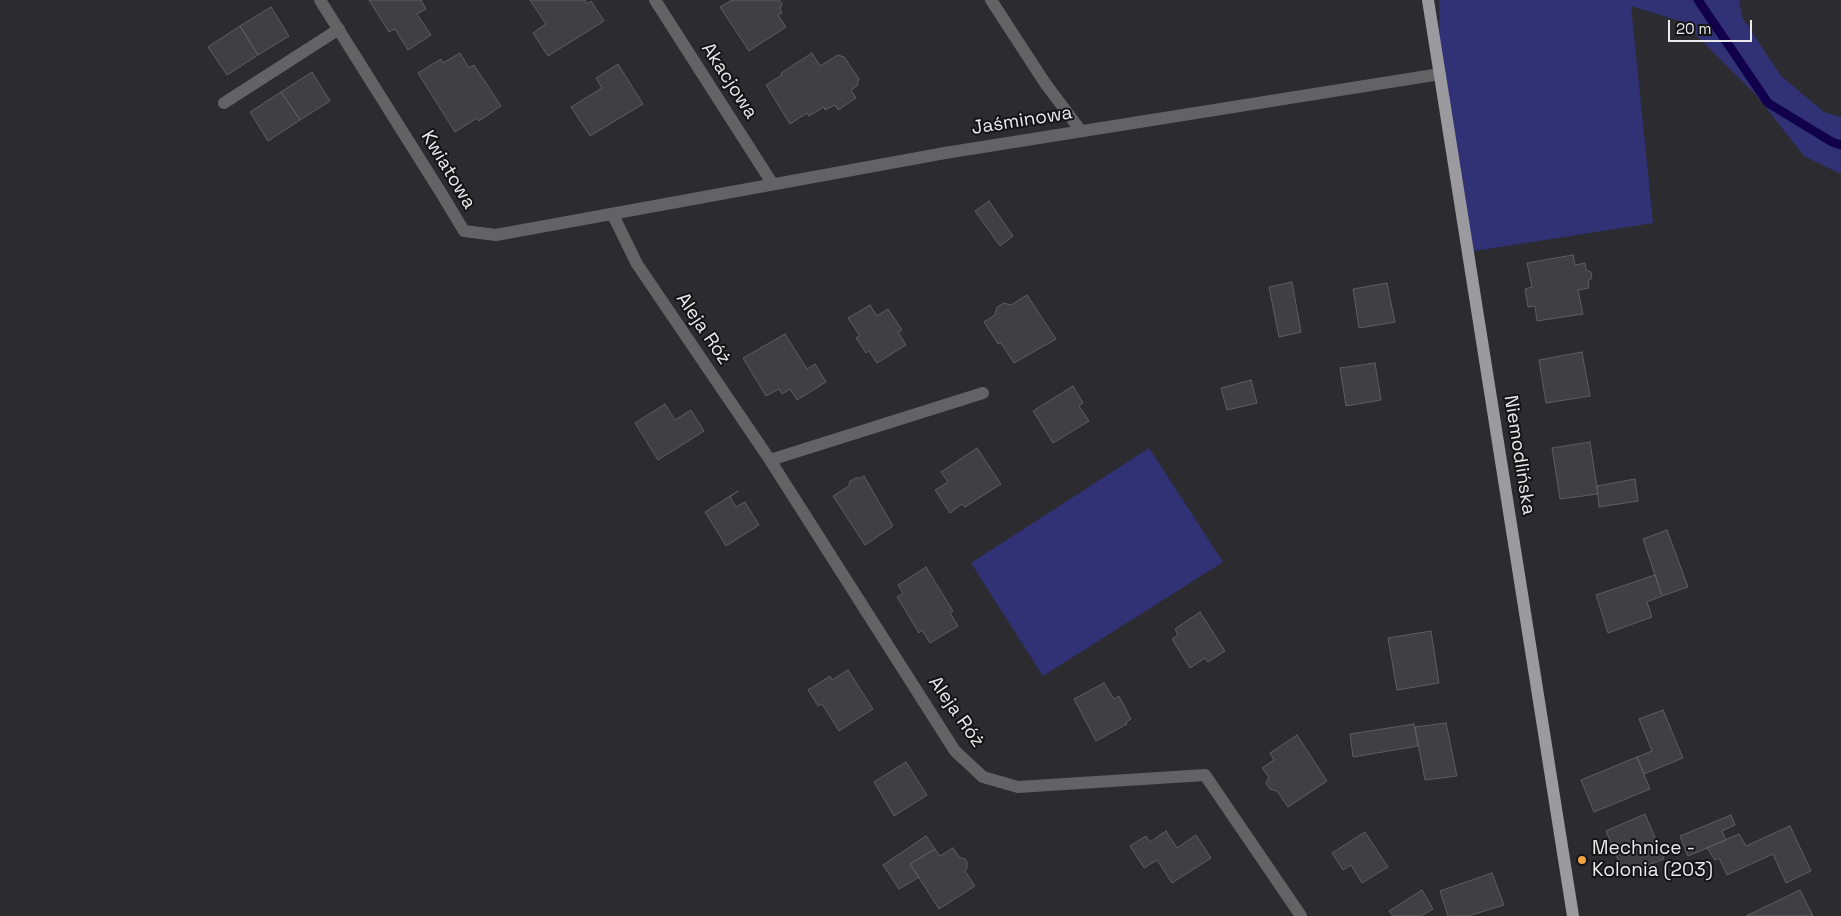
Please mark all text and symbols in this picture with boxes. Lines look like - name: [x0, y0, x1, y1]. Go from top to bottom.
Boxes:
- scale bar: [1671, 10, 1755, 42]
- text: 20 m: [1676, 19, 1711, 38]
- street label: Akacjowa: [696, 39, 762, 123]
- street label: Jaśminowa: [970, 102, 1074, 140]
- street label: Kwiatowa: [416, 127, 480, 213]
- street label: Aleja Róż: [671, 289, 735, 369]
- street label: Niemodlińska: [1498, 394, 1540, 516]
- street label: Aleja Róż: [923, 672, 989, 752]
- place label: Mechnice - Kolonia (203): [1592, 838, 1713, 882]
- marker: Mechnice - Kolonia (203): [1576, 854, 1588, 866]

